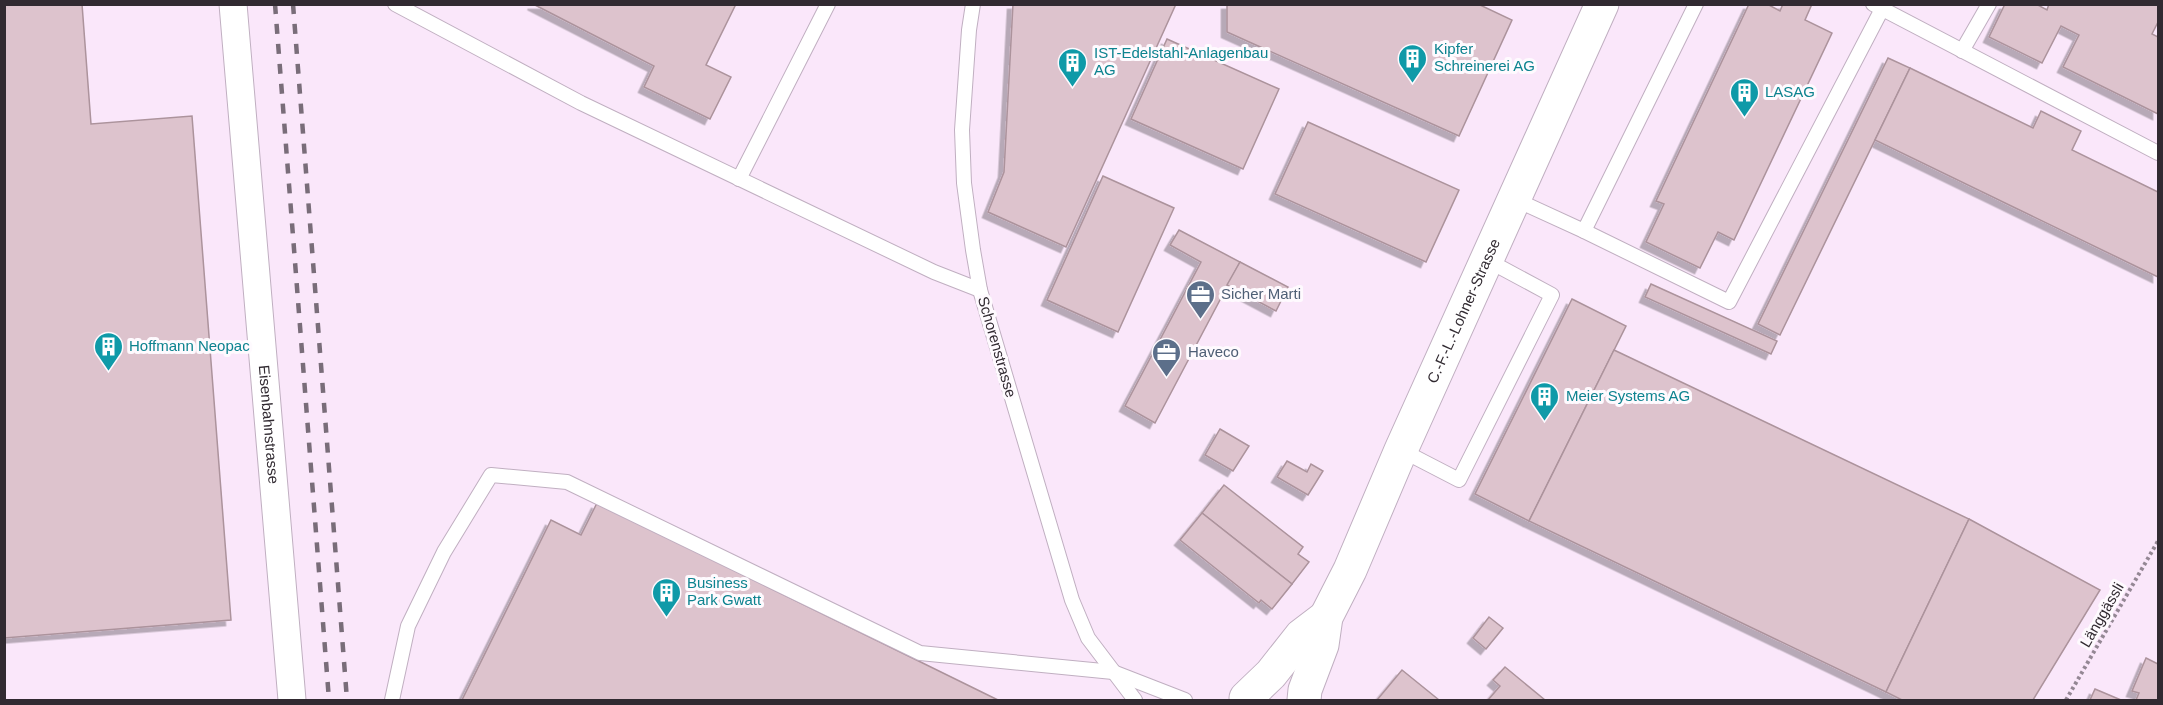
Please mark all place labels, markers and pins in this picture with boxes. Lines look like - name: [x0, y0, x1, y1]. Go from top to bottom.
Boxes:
- place label: Kipfer Schreinerei AG: [1434, 40, 1535, 74]
- building icon: Kipfer Schreinerei AG: [1397, 42, 1429, 84]
- place label: IST-Edelstahl-Anlagenbau AG: [1094, 44, 1268, 78]
- building icon: IST-Edelstahl-Anlagenbau AG: [1057, 46, 1089, 88]
- building icon: LASAG: [1728, 76, 1760, 118]
- place label: LASAG: [1765, 83, 1815, 100]
- office icon: Sicher Marti: [1184, 278, 1216, 320]
- place label: Sicher Marti: [1221, 285, 1301, 302]
- building icon: Hoffmann Neopac: [92, 330, 124, 372]
- office icon: Haveco: [1151, 336, 1183, 378]
- place label: Hoffmann Neopac: [129, 337, 250, 354]
- place label: Haveco: [1188, 343, 1239, 360]
- building icon: Meier Systems AG: [1529, 380, 1561, 422]
- place label: Meier Systems AG: [1566, 387, 1690, 404]
- place label: Business Park Gwatt: [687, 574, 762, 608]
- building icon: Business Park Gwatt: [650, 576, 682, 618]

